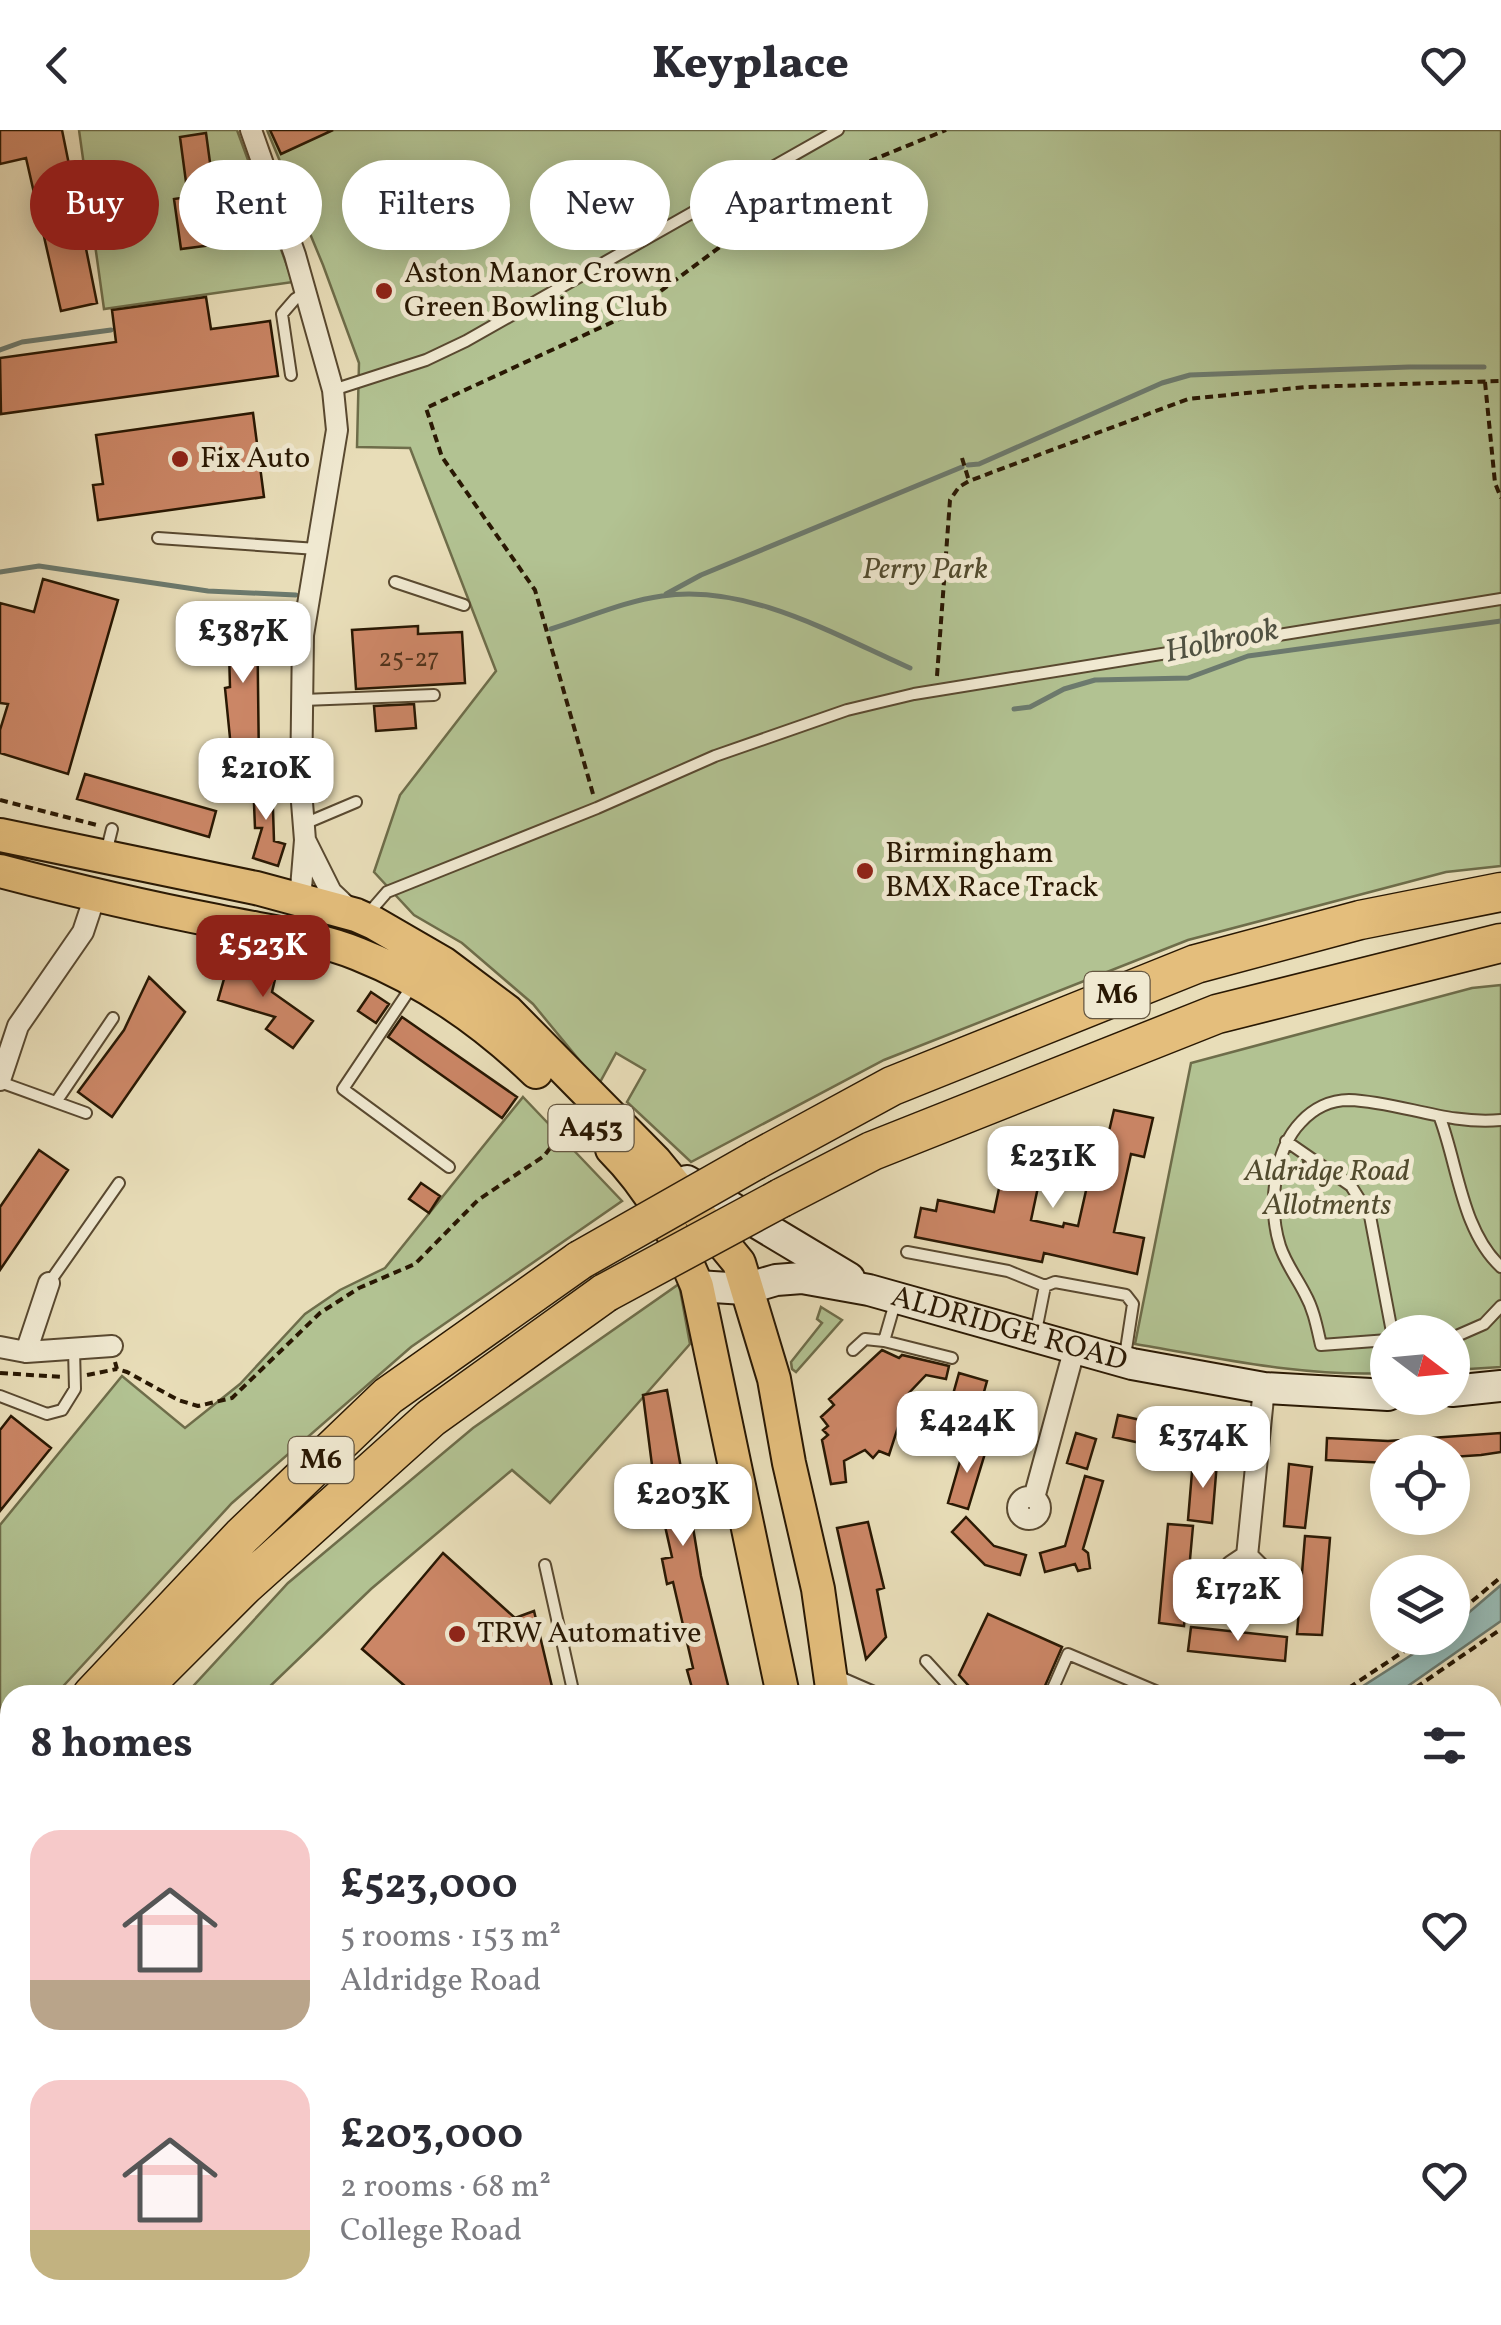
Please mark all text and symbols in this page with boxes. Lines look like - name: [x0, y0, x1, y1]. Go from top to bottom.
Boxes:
- text: Keyplace: [652, 34, 849, 97]
- icon: back: [30, 38, 85, 93]
- icon: heart: [1416, 38, 1471, 93]
- chip: Buy: [30, 160, 159, 250]
- chip: Rent: [179, 160, 322, 250]
- chip: Filters: [342, 160, 510, 250]
- chip: New: [530, 160, 670, 250]
- chip: Apartment: [690, 160, 928, 250]
- place label: Aston Manor Crown Green Bowling Club: [404, 253, 672, 329]
- marker: Aston Manor Crown Green Bowling Club: [373, 280, 395, 302]
- place label: Fix Auto: [200, 438, 310, 480]
- marker: Fix Auto: [169, 448, 191, 470]
- park label: Perry Park: [862, 549, 988, 591]
- pin: £387K: [173, 601, 313, 686]
- water label: Holbrook: [1161, 608, 1283, 675]
- text: £387K: [198, 611, 288, 655]
- house number: 25-27: [379, 642, 439, 677]
- pin: £210K: [196, 738, 336, 823]
- text: £210K: [221, 748, 311, 792]
- place label: Birmingham BMX Race Track: [885, 833, 1098, 909]
- marker: Birmingham BMX Race Track: [854, 860, 876, 882]
- pin: £523K: [193, 915, 333, 1000]
- text: £523K: [218, 925, 308, 969]
- road number: M6: [1084, 972, 1150, 1018]
- road number: A453: [548, 1105, 634, 1151]
- pin: £231K: [983, 1126, 1123, 1211]
- text: £231K: [1009, 1136, 1097, 1180]
- park label: Aldridge Road Allotments: [1243, 1151, 1410, 1227]
- street label: ALDRIDGE ROAD: [886, 1276, 1132, 1383]
- north arrow: [1370, 1315, 1470, 1415]
- map controls: [1370, 1315, 1470, 1655]
- pin: £424K: [897, 1391, 1037, 1476]
- text: £424K: [919, 1401, 1015, 1445]
- pin: £374K: [1133, 1406, 1273, 1491]
- text: £374K: [1158, 1416, 1248, 1460]
- button: locate: [1370, 1435, 1470, 1535]
- road number: M6: [288, 1437, 354, 1483]
- pin: £203K: [613, 1464, 753, 1549]
- text: £203K: [636, 1474, 730, 1518]
- button: layers: [1370, 1555, 1470, 1655]
- pin: £172K: [1168, 1559, 1308, 1644]
- text: £172K: [1195, 1569, 1281, 1613]
- place label: TRW Automative: [477, 1613, 701, 1655]
- marker: TRW Automative: [446, 1623, 468, 1645]
- text: 8 homes: [30, 1716, 193, 1775]
- icon: filters: [1417, 1718, 1472, 1773]
- text: £523,000: [340, 1857, 518, 1916]
- icon: home: [110, 1870, 230, 1990]
- icon: heart: [1417, 1903, 1472, 1958]
- text: 5 rooms · 153 m²: [340, 1916, 561, 1960]
- text: Aldridge Road: [340, 1960, 541, 2004]
- text: £203,000: [340, 2107, 523, 2166]
- icon: home: [110, 2120, 230, 2240]
- icon: heart: [1417, 2153, 1472, 2208]
- text: 2 rooms · 68 m²: [340, 2166, 551, 2210]
- text: College Road: [340, 2210, 522, 2254]

